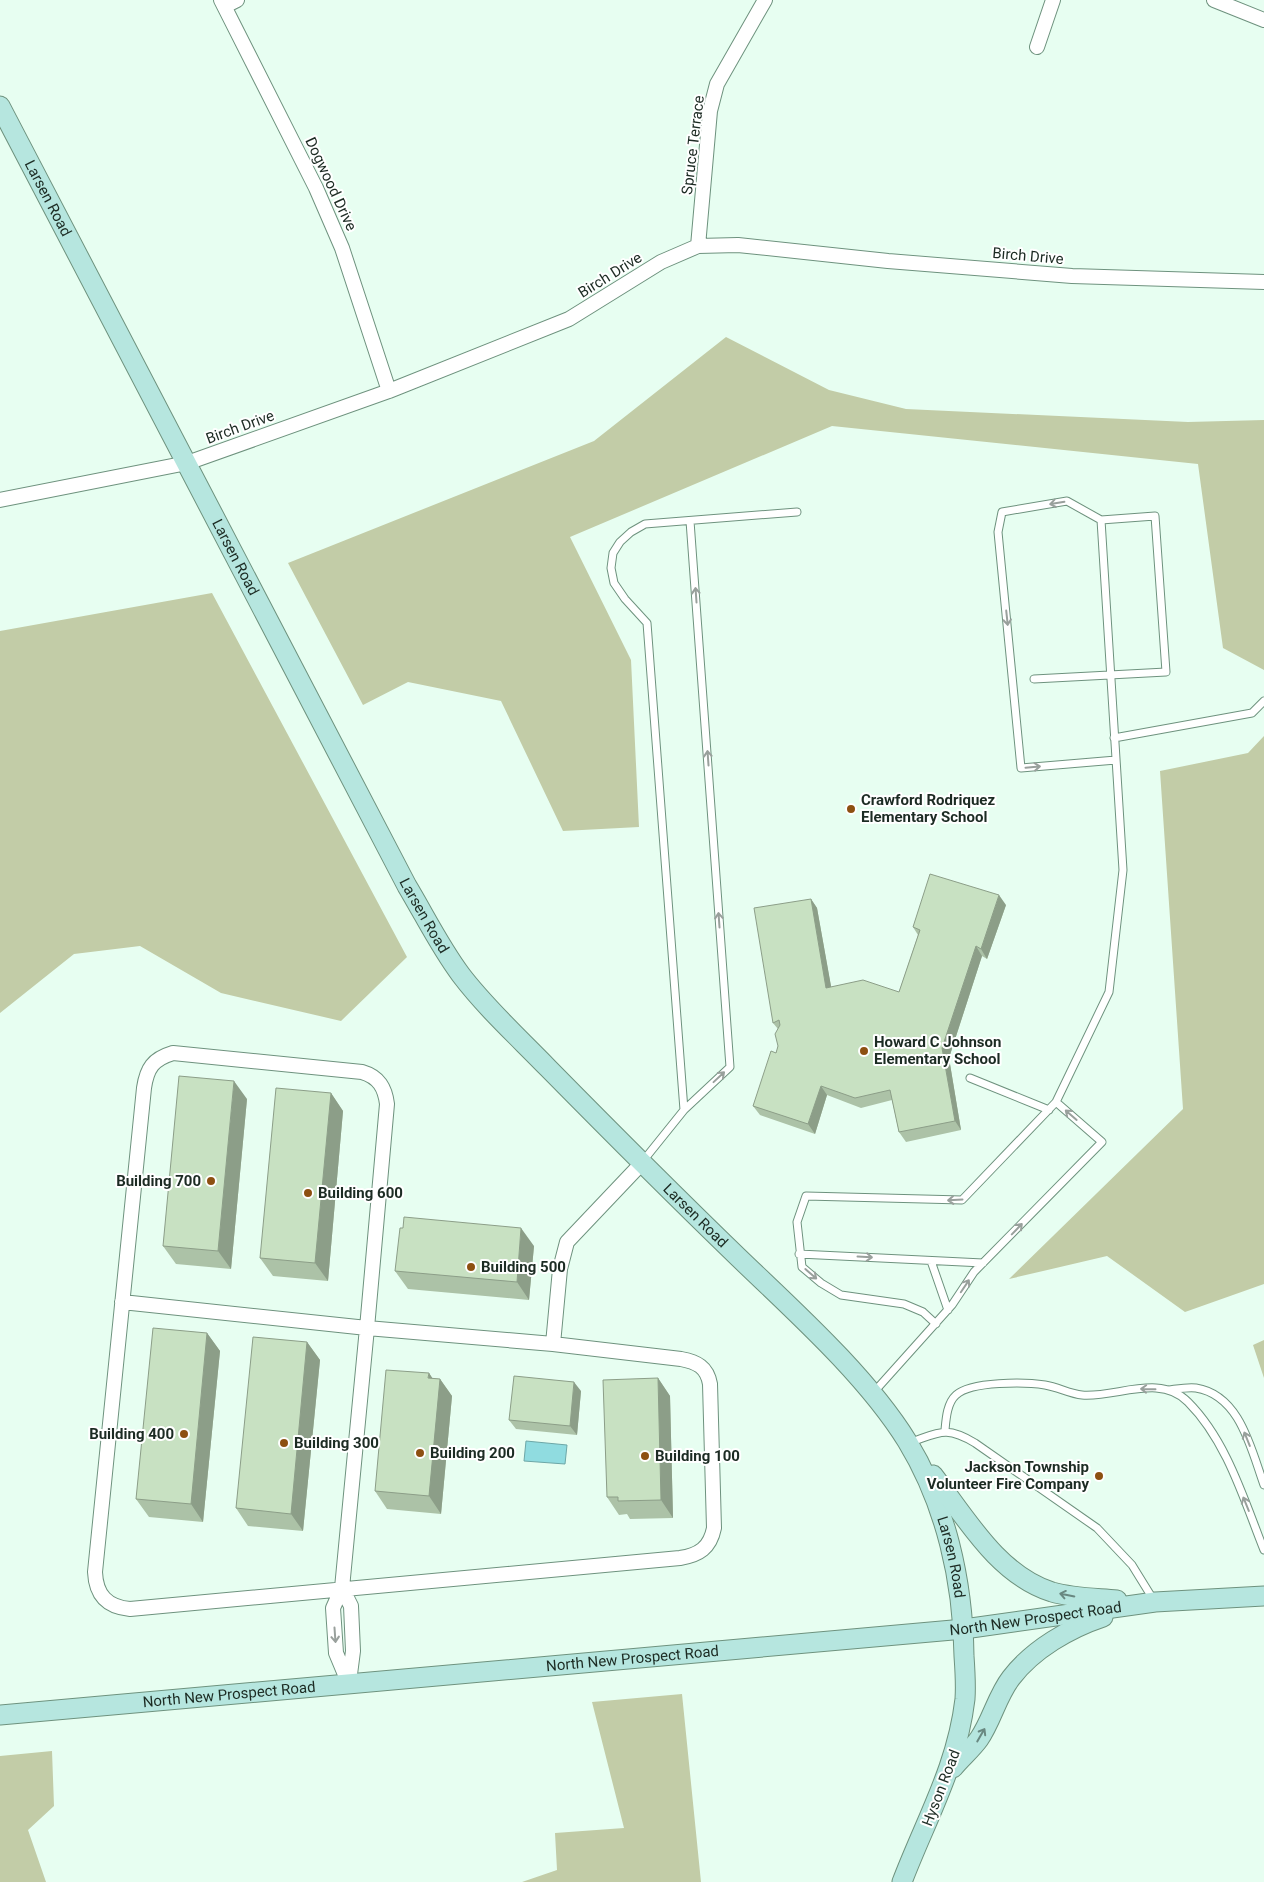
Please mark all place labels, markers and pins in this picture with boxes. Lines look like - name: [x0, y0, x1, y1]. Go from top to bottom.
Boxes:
- place label: Crawford Rodriquez Elementary School: [861, 791, 995, 826]
- marker: Crawford Rodriquez Elementary School: [845, 803, 857, 815]
- place label: Howard C Johnson Elementary School: [874, 1033, 1001, 1068]
- marker: Howard C Johnson Elementary School: [858, 1045, 870, 1057]
- place label: Building 700: [116, 1172, 201, 1190]
- marker: Building 700: [205, 1175, 217, 1187]
- place label: Building 600: [318, 1184, 403, 1202]
- marker: Building 600: [302, 1187, 314, 1199]
- place label: Building 500: [481, 1258, 566, 1276]
- marker: Building 500: [465, 1261, 477, 1273]
- place label: Building 400: [89, 1425, 174, 1443]
- marker: Building 400: [178, 1428, 190, 1440]
- place label: Building 300: [294, 1434, 379, 1452]
- marker: Building 300: [278, 1437, 290, 1449]
- place label: Building 200: [430, 1444, 515, 1462]
- marker: Building 200: [414, 1447, 426, 1459]
- place label: Building 100: [655, 1447, 740, 1465]
- marker: Building 100: [639, 1450, 651, 1462]
- place label: Jackson Township Volunteer Fire Company: [927, 1458, 1089, 1493]
- marker: Jackson Township Volunteer Fire Company: [1093, 1470, 1105, 1482]

